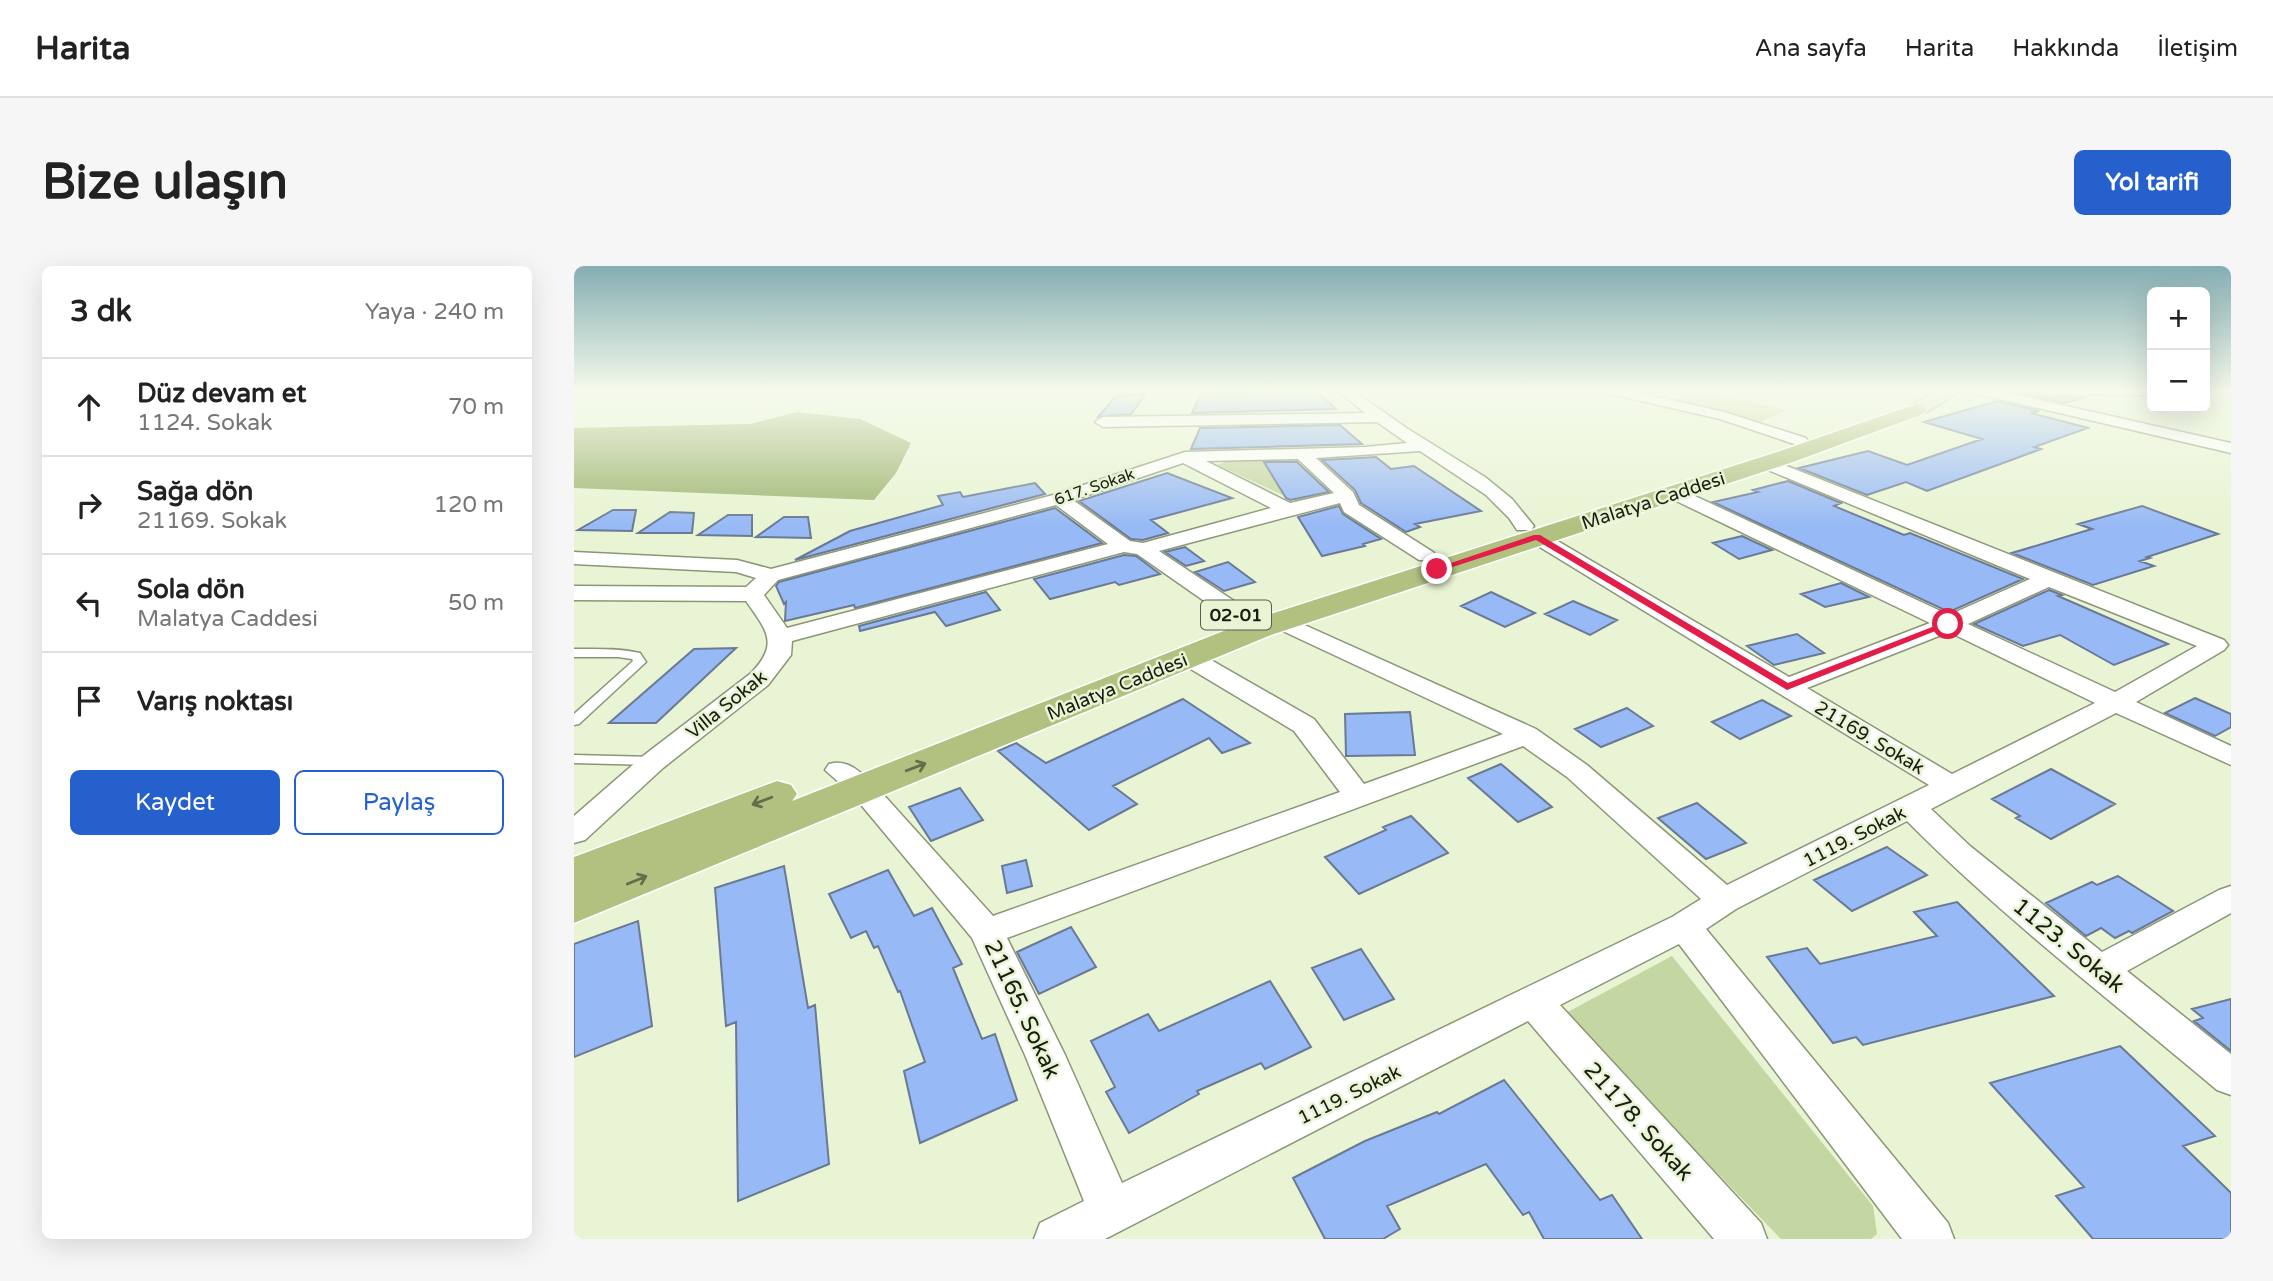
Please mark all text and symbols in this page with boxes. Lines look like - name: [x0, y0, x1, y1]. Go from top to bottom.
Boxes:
- text: Harita: [35, 29, 130, 68]
- text: Ana sayfa: [1755, 34, 1867, 63]
- text: Harita: [1905, 34, 1974, 63]
- text: Hakkında: [2012, 34, 2119, 63]
- text: İletişim: [2157, 34, 2238, 63]
- button: Yol tarifi: [2074, 150, 2231, 215]
- text: Bize ulaşın: [42, 153, 288, 212]
- map controls: [2147, 287, 2210, 413]
- button: +: [2147, 287, 2210, 350]
- text: 3 dk: [70, 293, 132, 330]
- text: Yaya · 240 m: [365, 298, 504, 326]
- button: −: [2147, 350, 2210, 413]
- text: Düz devam et: [137, 378, 306, 409]
- icon: ahead: [70, 388, 108, 426]
- text: 70 m: [448, 393, 504, 421]
- text: 1124. Sokak: [137, 409, 273, 437]
- street label: 617. Sokak: [1052, 464, 1137, 510]
- street label: Malatya Caddesi: [1579, 467, 1728, 535]
- text: Sağa dön: [137, 476, 253, 507]
- icon: right: [70, 486, 108, 524]
- text: 120 m: [434, 491, 504, 519]
- text: 21169. Sokak: [137, 507, 287, 535]
- route end: [1421, 553, 1452, 584]
- text: Sola dön: [137, 574, 245, 605]
- icon: left: [70, 584, 108, 622]
- text: 50 m: [448, 589, 504, 617]
- road number: 02-01: [1201, 600, 1271, 629]
- text: Malatya Caddesi: [137, 605, 318, 633]
- route start: [1932, 608, 1963, 639]
- street label: Malatya Caddesi: [1044, 649, 1191, 725]
- street label: Villa Sokak: [682, 666, 771, 744]
- icon: arrive: [70, 682, 108, 720]
- text: Varış noktası: [137, 686, 293, 717]
- street label: 21169. Sokak: [1811, 696, 1928, 779]
- one-way arrow: [905, 759, 926, 772]
- button: Kaydet: [70, 770, 280, 835]
- button: Paylaş: [294, 770, 504, 835]
- one-way arrow: [751, 795, 773, 808]
- street label: 1119. Sokak: [1800, 802, 1909, 872]
- one-way arrow: [626, 873, 648, 886]
- street label: 1123. Sokak: [2007, 892, 2130, 999]
- street label: 21165. Sokak: [978, 936, 1066, 1083]
- street label: 21178. Sokak: [1578, 1057, 1699, 1187]
- street label: 1119. Sokak: [1294, 1060, 1405, 1129]

